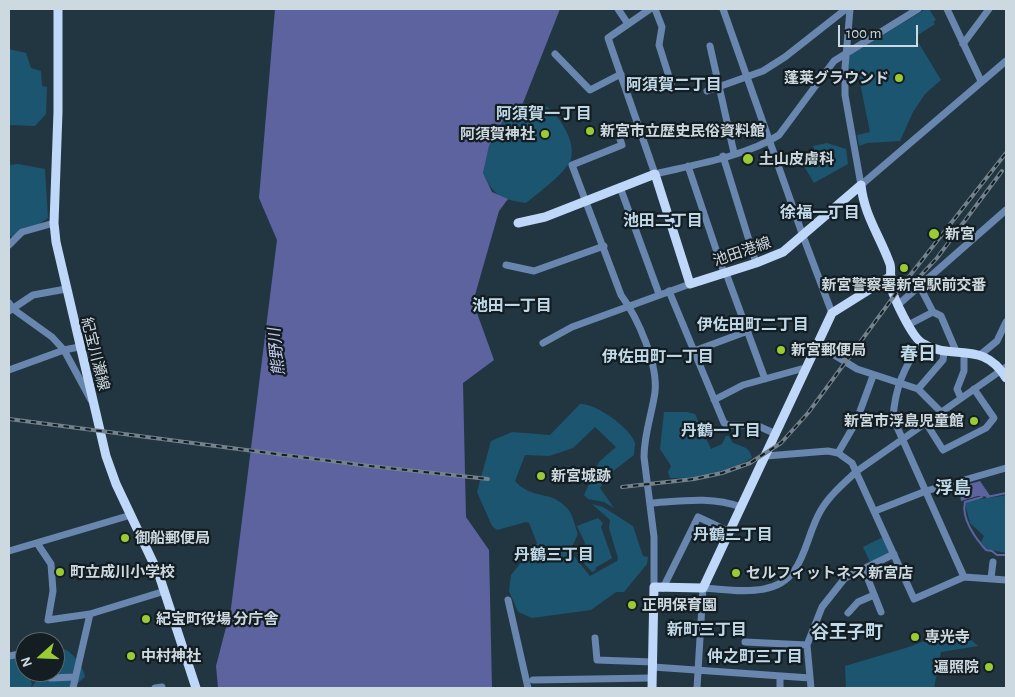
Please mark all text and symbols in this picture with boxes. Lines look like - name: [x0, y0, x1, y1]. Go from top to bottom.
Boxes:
- scale bar: [840, 15, 920, 47]
- text: 100 m: [846, 26, 881, 41]
- place label: 蓬莱グラウンド: [784, 69, 889, 87]
- marker: 蓬莱グラウンド: [893, 72, 905, 84]
- district label: 阿須賀二丁目: [626, 75, 722, 95]
- district label: 阿須賀一丁目: [496, 104, 592, 124]
- place label: 新宮市立歴史民俗資料館: [600, 122, 765, 140]
- place label: 阿須賀神社: [460, 125, 535, 143]
- marker: 新宮市立歴史民俗資料館: [584, 125, 596, 137]
- marker: 阿須賀神社: [539, 128, 551, 140]
- place label: 土山皮膚科: [759, 150, 834, 168]
- marker: 土山皮膚科: [741, 152, 755, 166]
- district label: 徐福一丁目: [780, 203, 860, 223]
- district label: 池田二丁目: [623, 211, 703, 231]
- place label: 新宮: [945, 225, 975, 243]
- marker: 新宮: [927, 227, 941, 241]
- street label: 池田港線: [711, 234, 773, 270]
- marker: 新宮警察署新宮駅前交番: [898, 262, 910, 274]
- place label: 新宮警察署新宮駅前交番: [822, 276, 986, 294]
- district label: 池田一丁目: [472, 296, 552, 316]
- street label: 紀宝川瀬線: [77, 315, 113, 393]
- district label: 伊佐田町二丁目: [697, 315, 809, 335]
- water label: 熊野川: [265, 327, 289, 377]
- place label: 新宮郵便局: [791, 341, 866, 359]
- marker: 新宮郵便局: [775, 344, 787, 356]
- district label: 春日: [900, 344, 936, 366]
- district label: 伊佐田町一丁目: [602, 347, 714, 367]
- place label: 新宮市浮島児童館: [844, 412, 964, 430]
- marker: 新宮市浮島児童館: [968, 415, 980, 427]
- district label: 丹鶴一丁目: [681, 421, 761, 441]
- place label: 新宮城跡: [551, 467, 611, 485]
- marker: 新宮城跡: [535, 470, 547, 482]
- district label: 浮島: [935, 478, 971, 500]
- district label: 丹鶴二丁目: [693, 525, 773, 545]
- place label: 御船郵便局: [135, 529, 210, 547]
- marker: 御船郵便局: [119, 532, 131, 544]
- district label: 丹鶴三丁目: [514, 545, 594, 565]
- place label: 町立成川小学校: [70, 563, 175, 581]
- place label: セルフィットネス 新宮店: [746, 564, 913, 582]
- marker: 町立成川小学校: [54, 566, 66, 578]
- marker: セルフィットネス 新宮店: [730, 567, 742, 579]
- place label: 正明保育園: [642, 596, 717, 614]
- marker: 正明保育園: [626, 599, 638, 611]
- place label: 紀宝町役場 分庁舎: [156, 610, 278, 628]
- marker: 紀宝町役場 分庁舎: [140, 613, 152, 625]
- district label: 新町三丁目: [667, 620, 747, 640]
- district label: 谷王子町: [811, 622, 883, 644]
- place label: 専光寺: [925, 628, 970, 646]
- marker: 専光寺: [909, 631, 921, 643]
- north arrow: [15, 632, 65, 682]
- place label: 中村神社: [141, 647, 201, 665]
- district label: 仲之町三丁目: [707, 647, 803, 667]
- marker: 中村神社: [125, 650, 137, 662]
- text: N: [19, 655, 35, 669]
- place label: 遍照院: [934, 658, 979, 676]
- marker: 遍照院: [983, 661, 995, 673]

